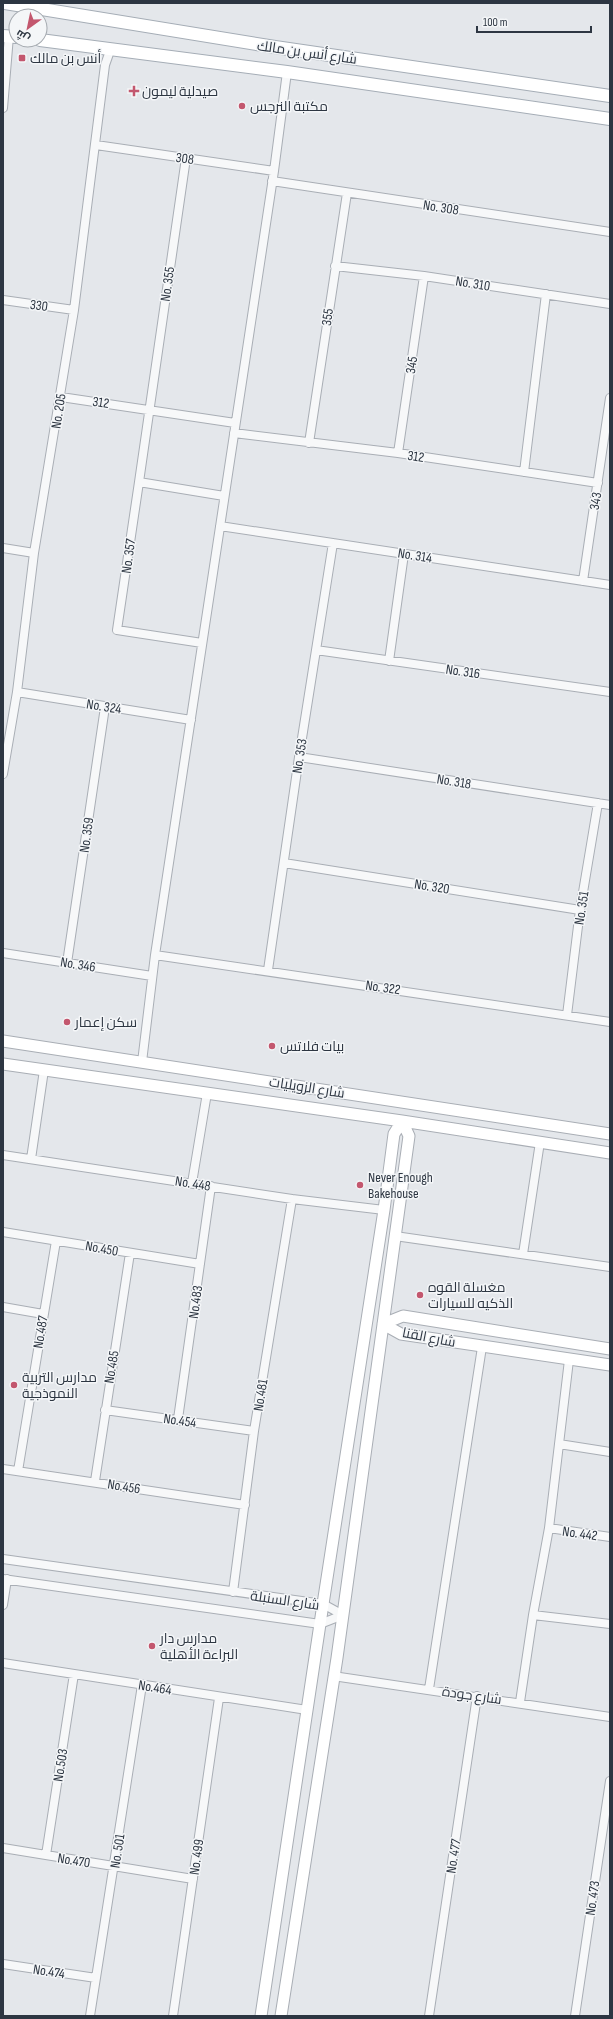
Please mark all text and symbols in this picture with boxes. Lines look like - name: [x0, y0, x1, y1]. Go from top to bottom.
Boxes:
- north arrow: [8, 8, 48, 48]
- scale bar: [477, 8, 591, 34]
- text: 100 m: [483, 15, 508, 30]
- text: ش: [13, 27, 32, 45]
- street label: شارع أنس بن مالك: [256, 36, 358, 68]
- place label: أنس بن مالك: [30, 49, 102, 67]
- marker: أنس بن مالك: [17, 53, 27, 63]
- place label: صيدلية ليمون: [142, 83, 218, 100]
- marker: صيدلية ليمون: [129, 86, 139, 96]
- place label: مكتبة النرجس: [250, 98, 328, 115]
- marker: مكتبة النرجس: [237, 101, 247, 111]
- street label: 308: [175, 149, 195, 168]
- street label: No. 308: [422, 196, 460, 219]
- street label: No. 355: [157, 265, 178, 302]
- street label: No. 310: [454, 272, 491, 295]
- street label: 330: [29, 296, 49, 315]
- street label: 355: [318, 307, 337, 327]
- street label: 345: [402, 355, 421, 375]
- street label: No. 205: [47, 392, 70, 430]
- street label: 312: [91, 393, 111, 412]
- street label: 312: [406, 447, 426, 466]
- street label: 343: [586, 491, 605, 511]
- street label: No. 357: [118, 537, 139, 574]
- street label: No. 314: [397, 544, 433, 567]
- street label: No. 316: [445, 661, 481, 682]
- street label: No. 324: [85, 695, 123, 718]
- street label: No. 353: [288, 737, 311, 775]
- street label: No. 318: [436, 770, 472, 793]
- street label: No. 359: [76, 816, 97, 854]
- street label: No. 320: [413, 875, 451, 898]
- street label: No. 351: [570, 890, 593, 926]
- street label: No. 346: [59, 953, 97, 976]
- street label: No. 322: [364, 977, 402, 998]
- place label: سكن إعمار: [74, 1014, 137, 1031]
- marker: سكن إعمار: [62, 1017, 72, 1027]
- place label: بيات فلاتس: [280, 1038, 344, 1055]
- marker: بيات فلاتس: [267, 1041, 277, 1051]
- street label: شارع الزويليات: [268, 1073, 346, 1102]
- place label: Never Enough Bakehouse: [368, 1169, 433, 1202]
- street label: No. 448: [174, 1172, 212, 1195]
- marker: Never Enough Bakehouse: [355, 1180, 365, 1190]
- street label: No.450: [84, 1237, 120, 1260]
- place label: مغسلة القوه الذكيه للسيارات: [428, 1279, 513, 1312]
- street label: No.483: [185, 1284, 206, 1320]
- marker: مغسلة القوه الذكيه للسيارات: [415, 1290, 425, 1300]
- street label: No.487: [30, 1314, 52, 1350]
- street label: شارع القنا: [401, 1324, 457, 1351]
- street label: No.485: [101, 1349, 123, 1385]
- place label: مدارس التربية النموذجية: [22, 1369, 97, 1402]
- street label: No.481: [250, 1378, 271, 1412]
- marker: مدارس التربية النموذجية: [9, 1380, 19, 1390]
- street label: No.454: [162, 1410, 198, 1431]
- street label: No.456: [106, 1476, 142, 1497]
- street label: No. 442: [561, 1523, 599, 1544]
- street label: شارع السنبلة: [249, 1587, 321, 1614]
- place label: مدارس دار البراءة الأهلية: [159, 1630, 238, 1663]
- marker: مدارس دار البراءة الأهلية: [147, 1641, 157, 1651]
- street label: No.464: [137, 1676, 173, 1699]
- street label: شارع جودة: [441, 1683, 503, 1708]
- street label: No.503: [50, 1747, 72, 1783]
- street label: No. 501: [106, 1833, 129, 1869]
- street label: No. 477: [442, 1837, 465, 1875]
- street label: No. 499: [186, 1838, 207, 1876]
- street label: No.470: [56, 1850, 92, 1871]
- street label: No. 473: [582, 1879, 603, 1917]
- street label: No.474: [32, 1961, 66, 1982]

